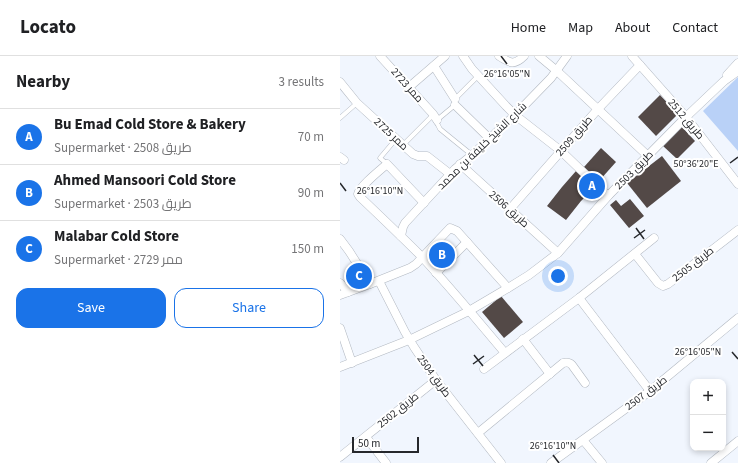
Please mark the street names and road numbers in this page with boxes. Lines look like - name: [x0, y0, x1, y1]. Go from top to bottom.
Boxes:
- street label: ممر 2723: [387, 64, 427, 106]
- street label: طريق 2512: [664, 95, 708, 143]
- street label: شارع الشيخ خليفة بن محمد: [434, 99, 530, 193]
- street label: طريق 2509: [552, 113, 596, 159]
- street label: ممر 2725: [371, 114, 411, 154]
- street label: طريق 2503: [611, 147, 657, 193]
- street label: طريق 2506: [486, 187, 532, 231]
- street label: طريق 2505: [669, 243, 717, 285]
- street label: طريق 2504: [413, 352, 455, 400]
- street label: طريق 2507: [622, 372, 670, 414]
- street label: طريق 2502: [374, 389, 422, 431]

